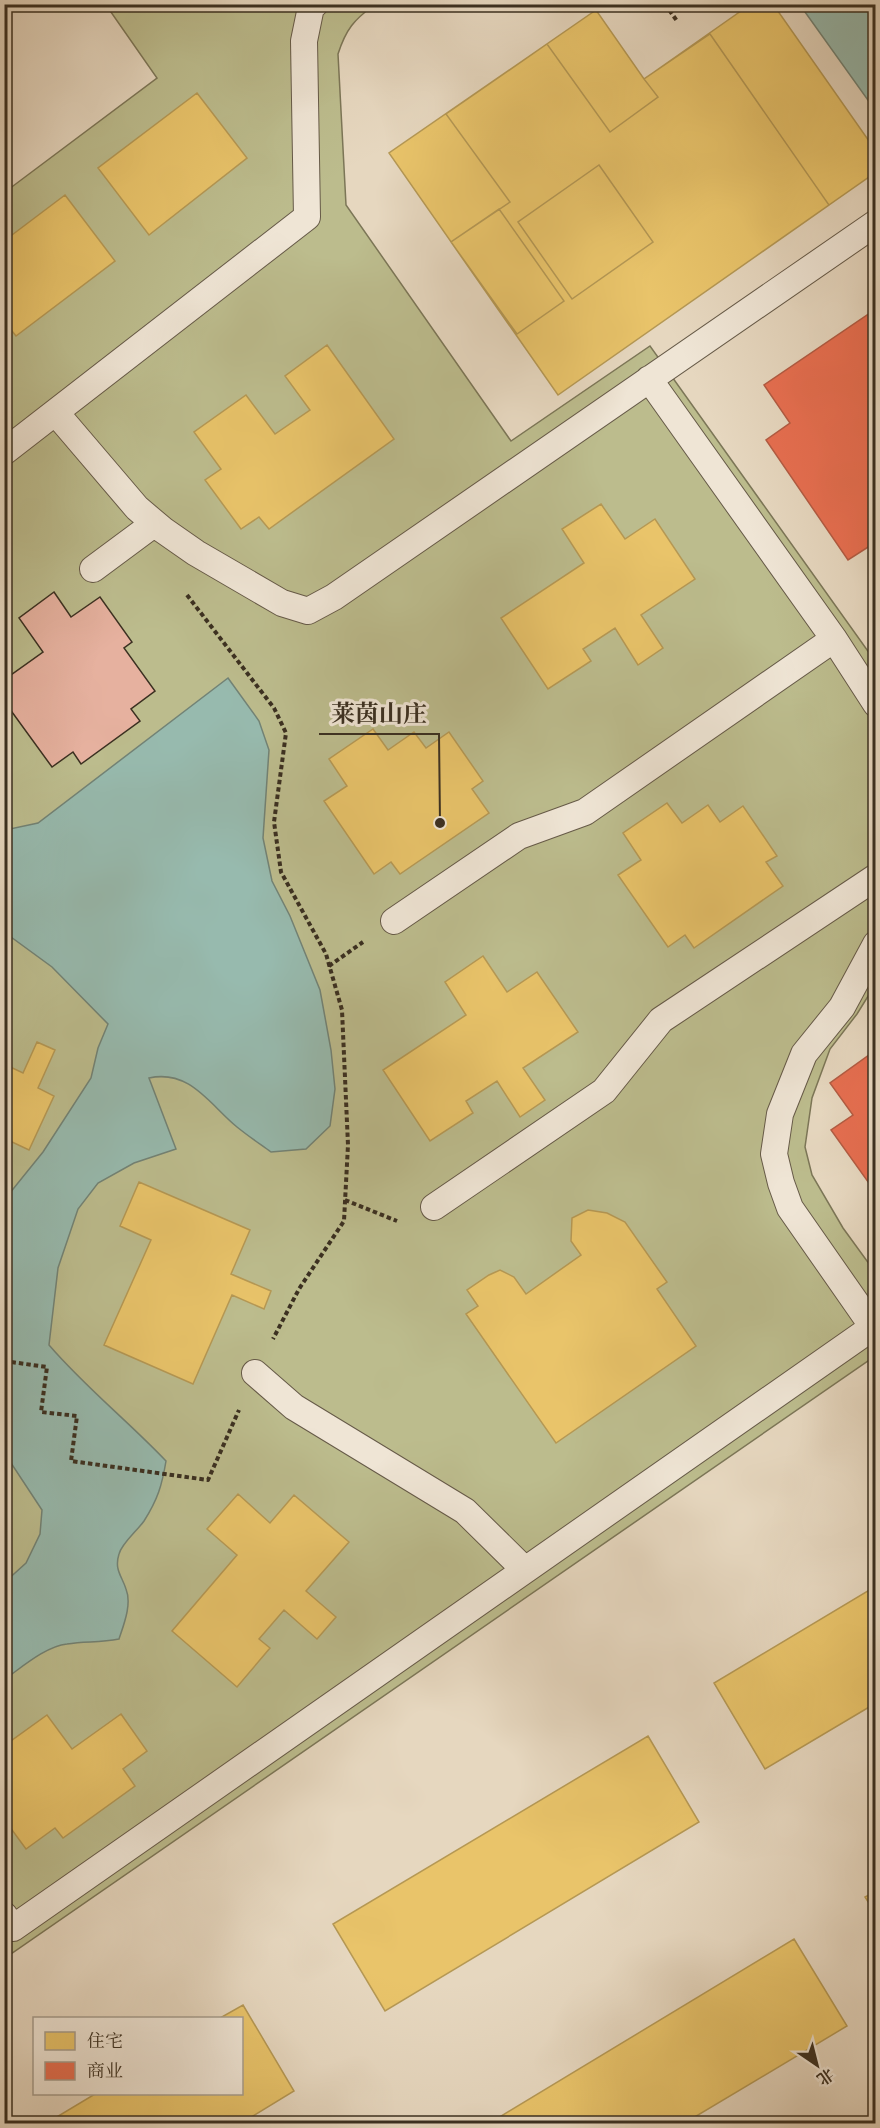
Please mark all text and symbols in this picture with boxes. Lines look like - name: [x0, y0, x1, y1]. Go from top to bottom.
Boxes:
- callout: 莱茵山庄: [319, 692, 439, 734]
- text: 莱茵山庄: [331, 699, 427, 730]
- legend: [33, 2017, 243, 2095]
- text: 住宅: [87, 2030, 123, 2053]
- north arrow: [787, 2035, 847, 2095]
- text: 商业: [87, 2060, 123, 2083]
- text: 北: [813, 2064, 837, 2089]

